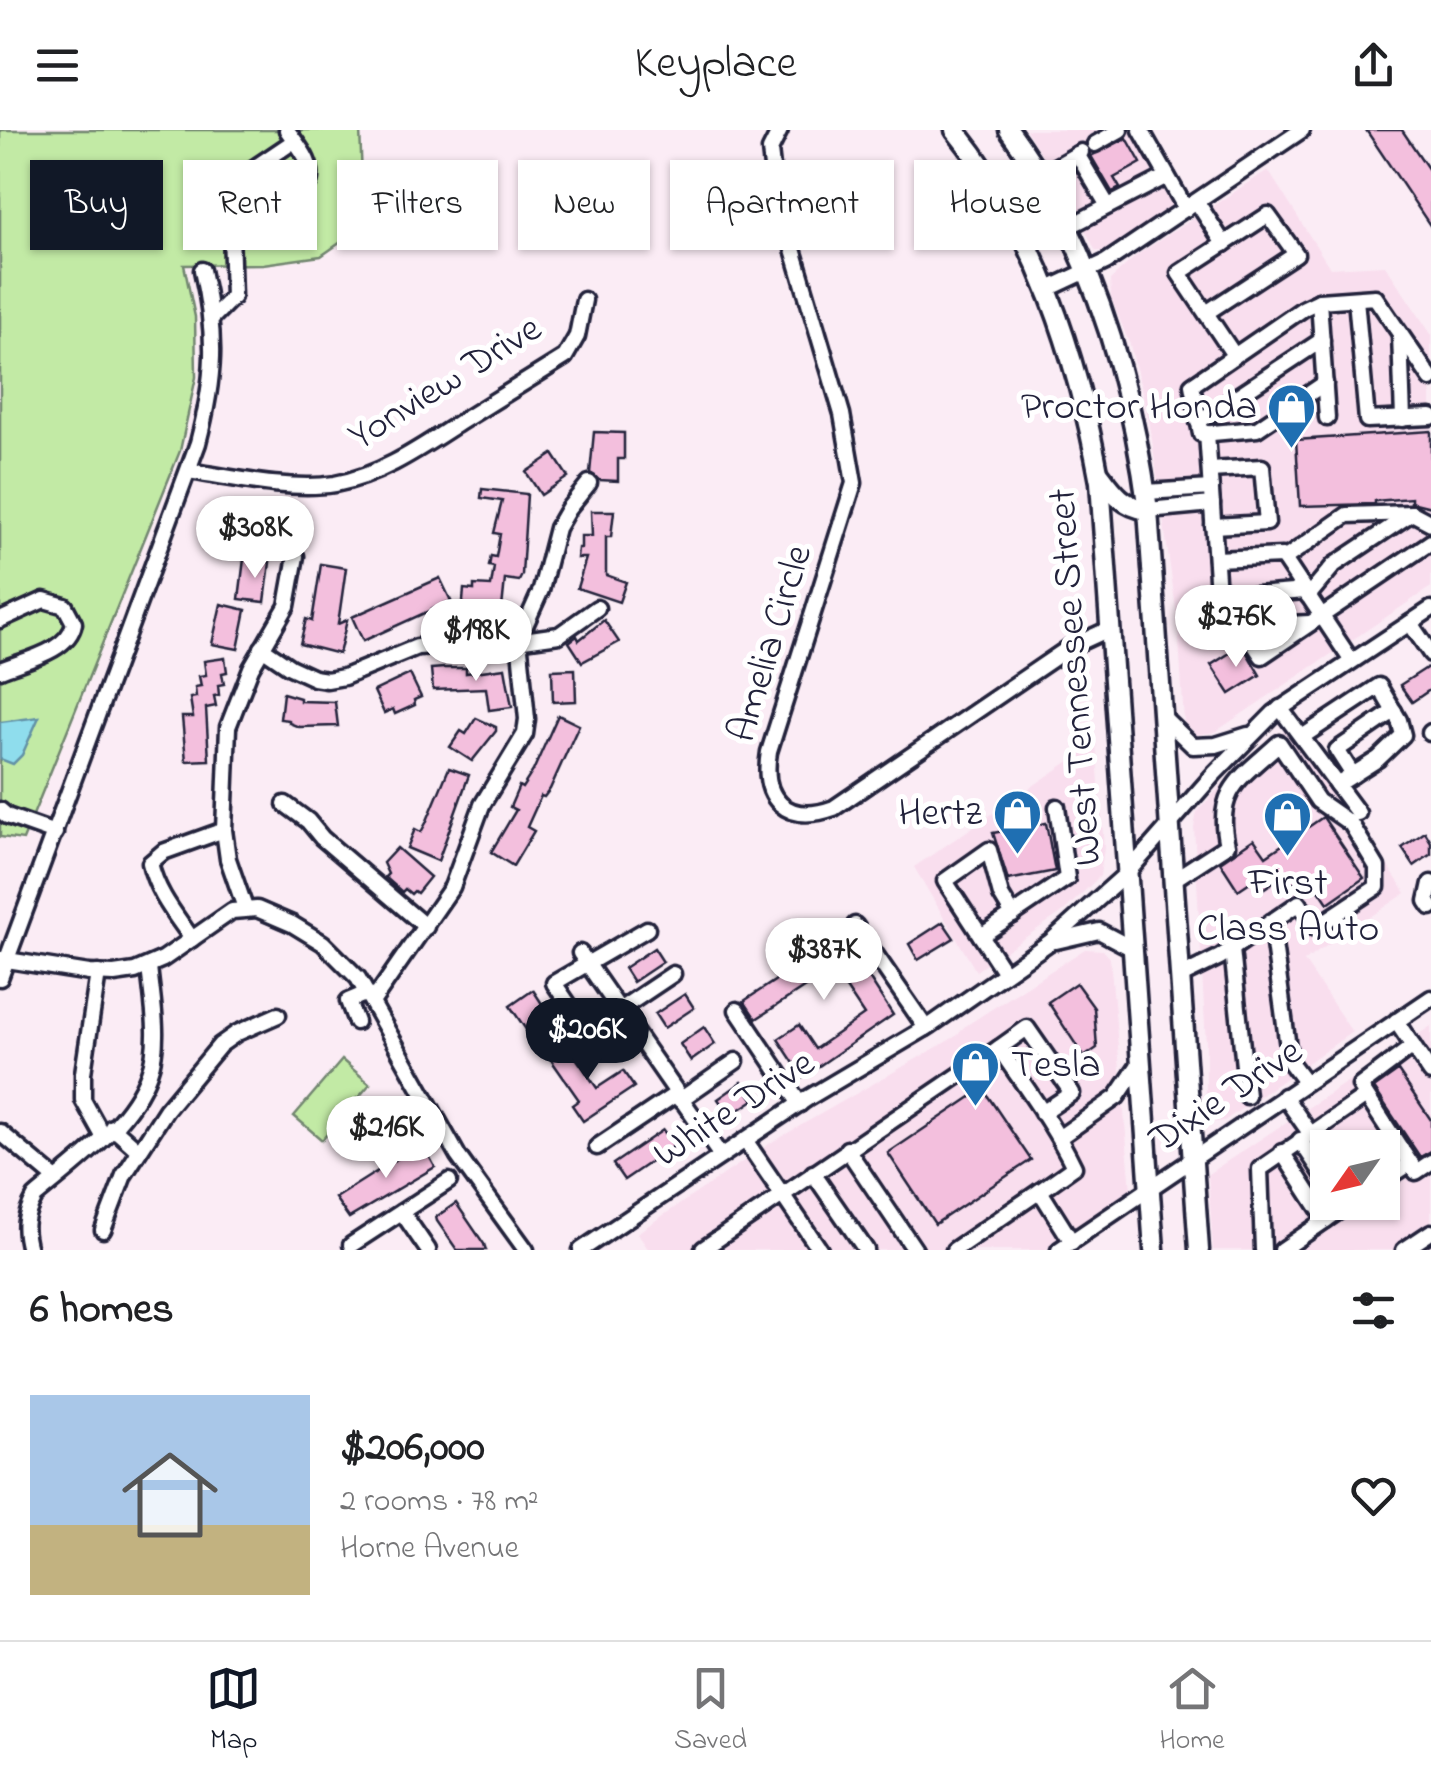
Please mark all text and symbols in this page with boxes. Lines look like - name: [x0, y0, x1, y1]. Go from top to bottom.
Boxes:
- text: Keyplace: [634, 32, 797, 98]
- icon: menu: [30, 38, 85, 93]
- icon: share: [1346, 38, 1401, 93]
- chip: Buy: [30, 160, 163, 250]
- chip: Rent: [183, 160, 317, 250]
- chip: Filters: [337, 160, 498, 250]
- chip: New: [518, 160, 650, 250]
- chip: Apartment: [670, 160, 894, 250]
- chip: House: [914, 160, 1076, 250]
- street label: Yonview Drive: [338, 301, 554, 467]
- place label: Proctor Honda: [1021, 379, 1257, 438]
- shop icon: Proctor Honda: [1266, 382, 1318, 450]
- street label: West Tennessee Street: [1034, 486, 1120, 868]
- pin: $308K: [185, 496, 325, 581]
- text: $308K: [218, 505, 292, 552]
- street label: Amelia Circle: [714, 538, 830, 750]
- pin: $276K: [1166, 585, 1306, 670]
- text: $276K: [1197, 594, 1275, 641]
- pin: $198K: [406, 599, 546, 684]
- text: $198K: [443, 608, 509, 655]
- place label: Hertz: [898, 785, 982, 844]
- shop icon: Hertz: [991, 788, 1043, 856]
- shop icon: First Class Auto: [1262, 790, 1314, 858]
- place label: First Class Auto: [1197, 855, 1379, 960]
- pin: $387K: [754, 918, 894, 1003]
- text: $387K: [787, 927, 861, 974]
- pin: $206K: [517, 998, 657, 1083]
- text: $206K: [548, 1007, 626, 1054]
- street label: Dixie Drive: [1138, 1024, 1315, 1170]
- street label: White Drive: [643, 1036, 827, 1184]
- place label: Tesla: [1011, 1037, 1101, 1096]
- shop icon: Tesla: [950, 1040, 1002, 1108]
- pin: $216K: [316, 1096, 456, 1181]
- text: $216K: [348, 1105, 424, 1152]
- north arrow: [1310, 1130, 1400, 1220]
- map controls: [1310, 1130, 1400, 1220]
- text: 6 homes: [30, 1280, 174, 1341]
- icon: filters: [1346, 1283, 1401, 1338]
- text: $206,000: [340, 1418, 485, 1479]
- icon: home: [110, 1435, 230, 1555]
- icon: heart: [1346, 1468, 1401, 1523]
- text: 2 rooms · 78 m²: [340, 1479, 539, 1526]
- text: Horne Avenue: [340, 1526, 519, 1573]
- tab: Map: [206, 1661, 261, 1762]
- tab: Saved: [674, 1661, 747, 1762]
- tab: Home: [1160, 1661, 1225, 1762]

